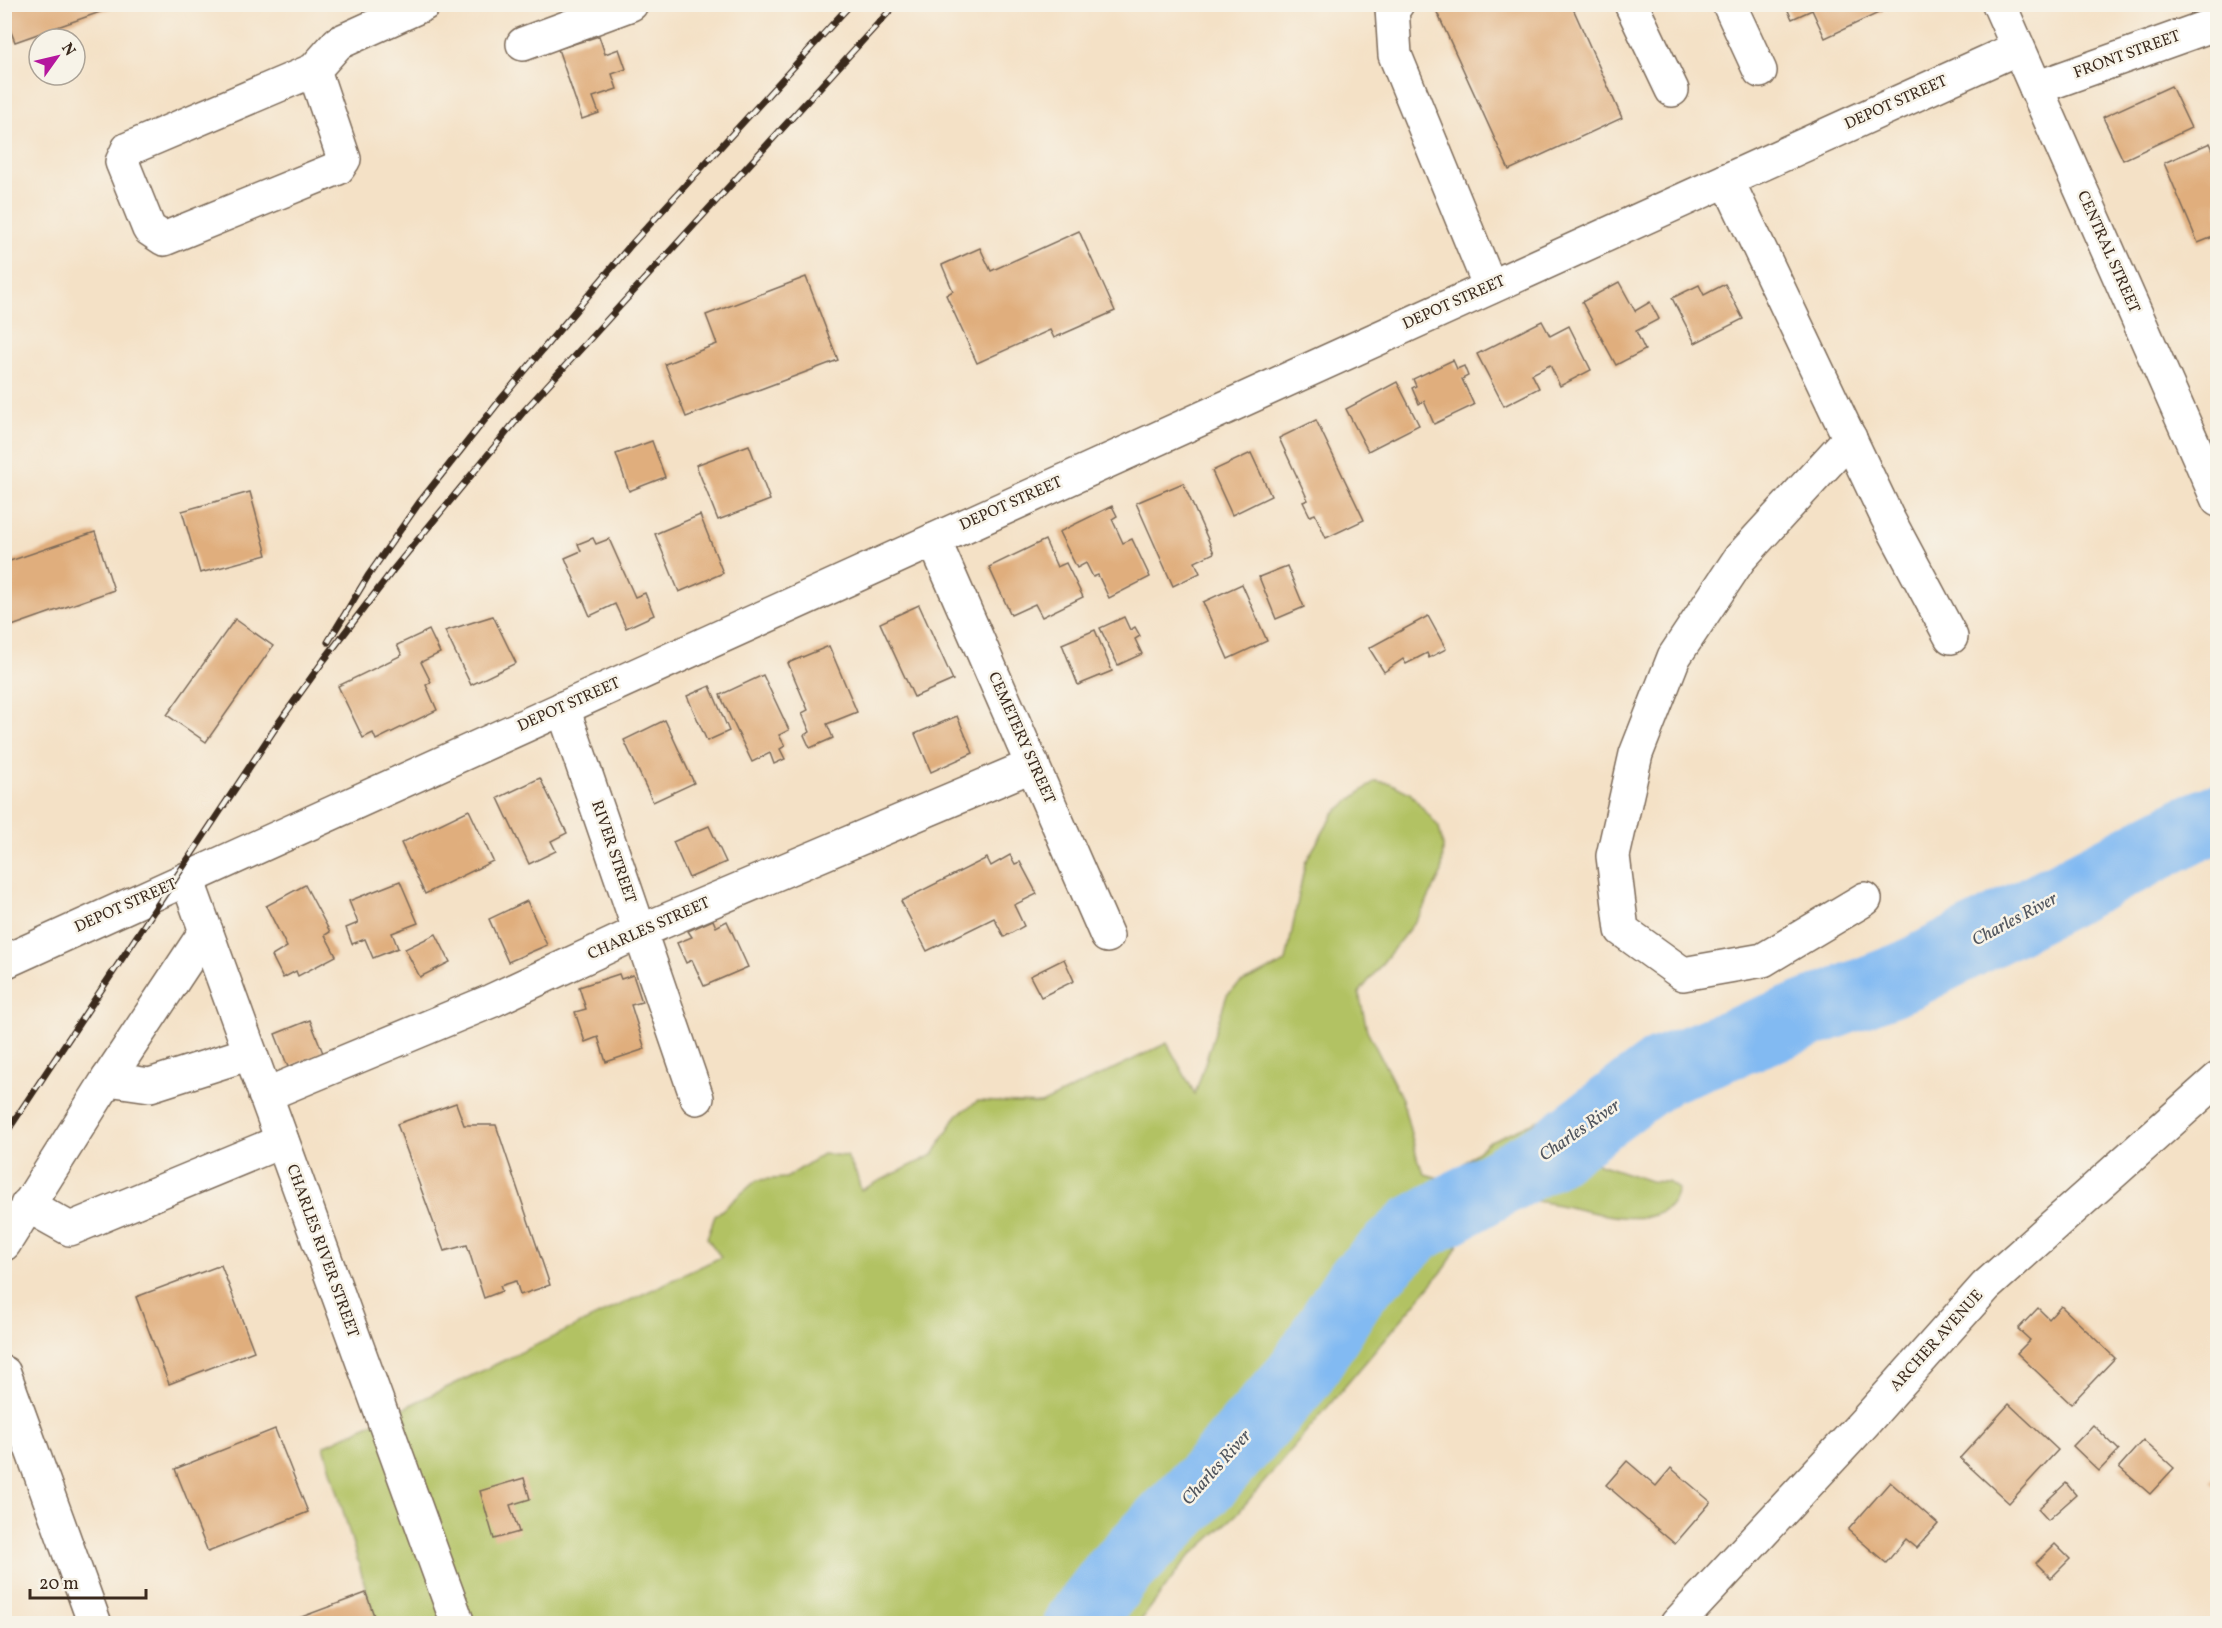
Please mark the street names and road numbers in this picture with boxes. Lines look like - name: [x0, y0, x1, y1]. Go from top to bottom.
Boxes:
- street label: FRONT STREET: [2071, 26, 2183, 84]
- street label: DEPOT STREET: [1841, 70, 1951, 136]
- street label: CENTRAL STREET: [2071, 187, 2145, 317]
- street label: DEPOT STREET: [1399, 270, 1509, 336]
- street label: DEPOT STREET: [956, 471, 1066, 537]
- street label: CEMETERY STREET: [982, 669, 1060, 807]
- street label: DEPOT STREET: [514, 672, 624, 738]
- street label: RIVER STREET: [585, 798, 641, 906]
- street label: DEPOT STREET: [71, 873, 181, 939]
- street label: CHARLES STREET: [584, 892, 714, 966]
- street label: CHARLES RIVER STREET: [280, 1161, 364, 1341]
- street label: ARCHER AVENUE: [1885, 1285, 1989, 1397]

